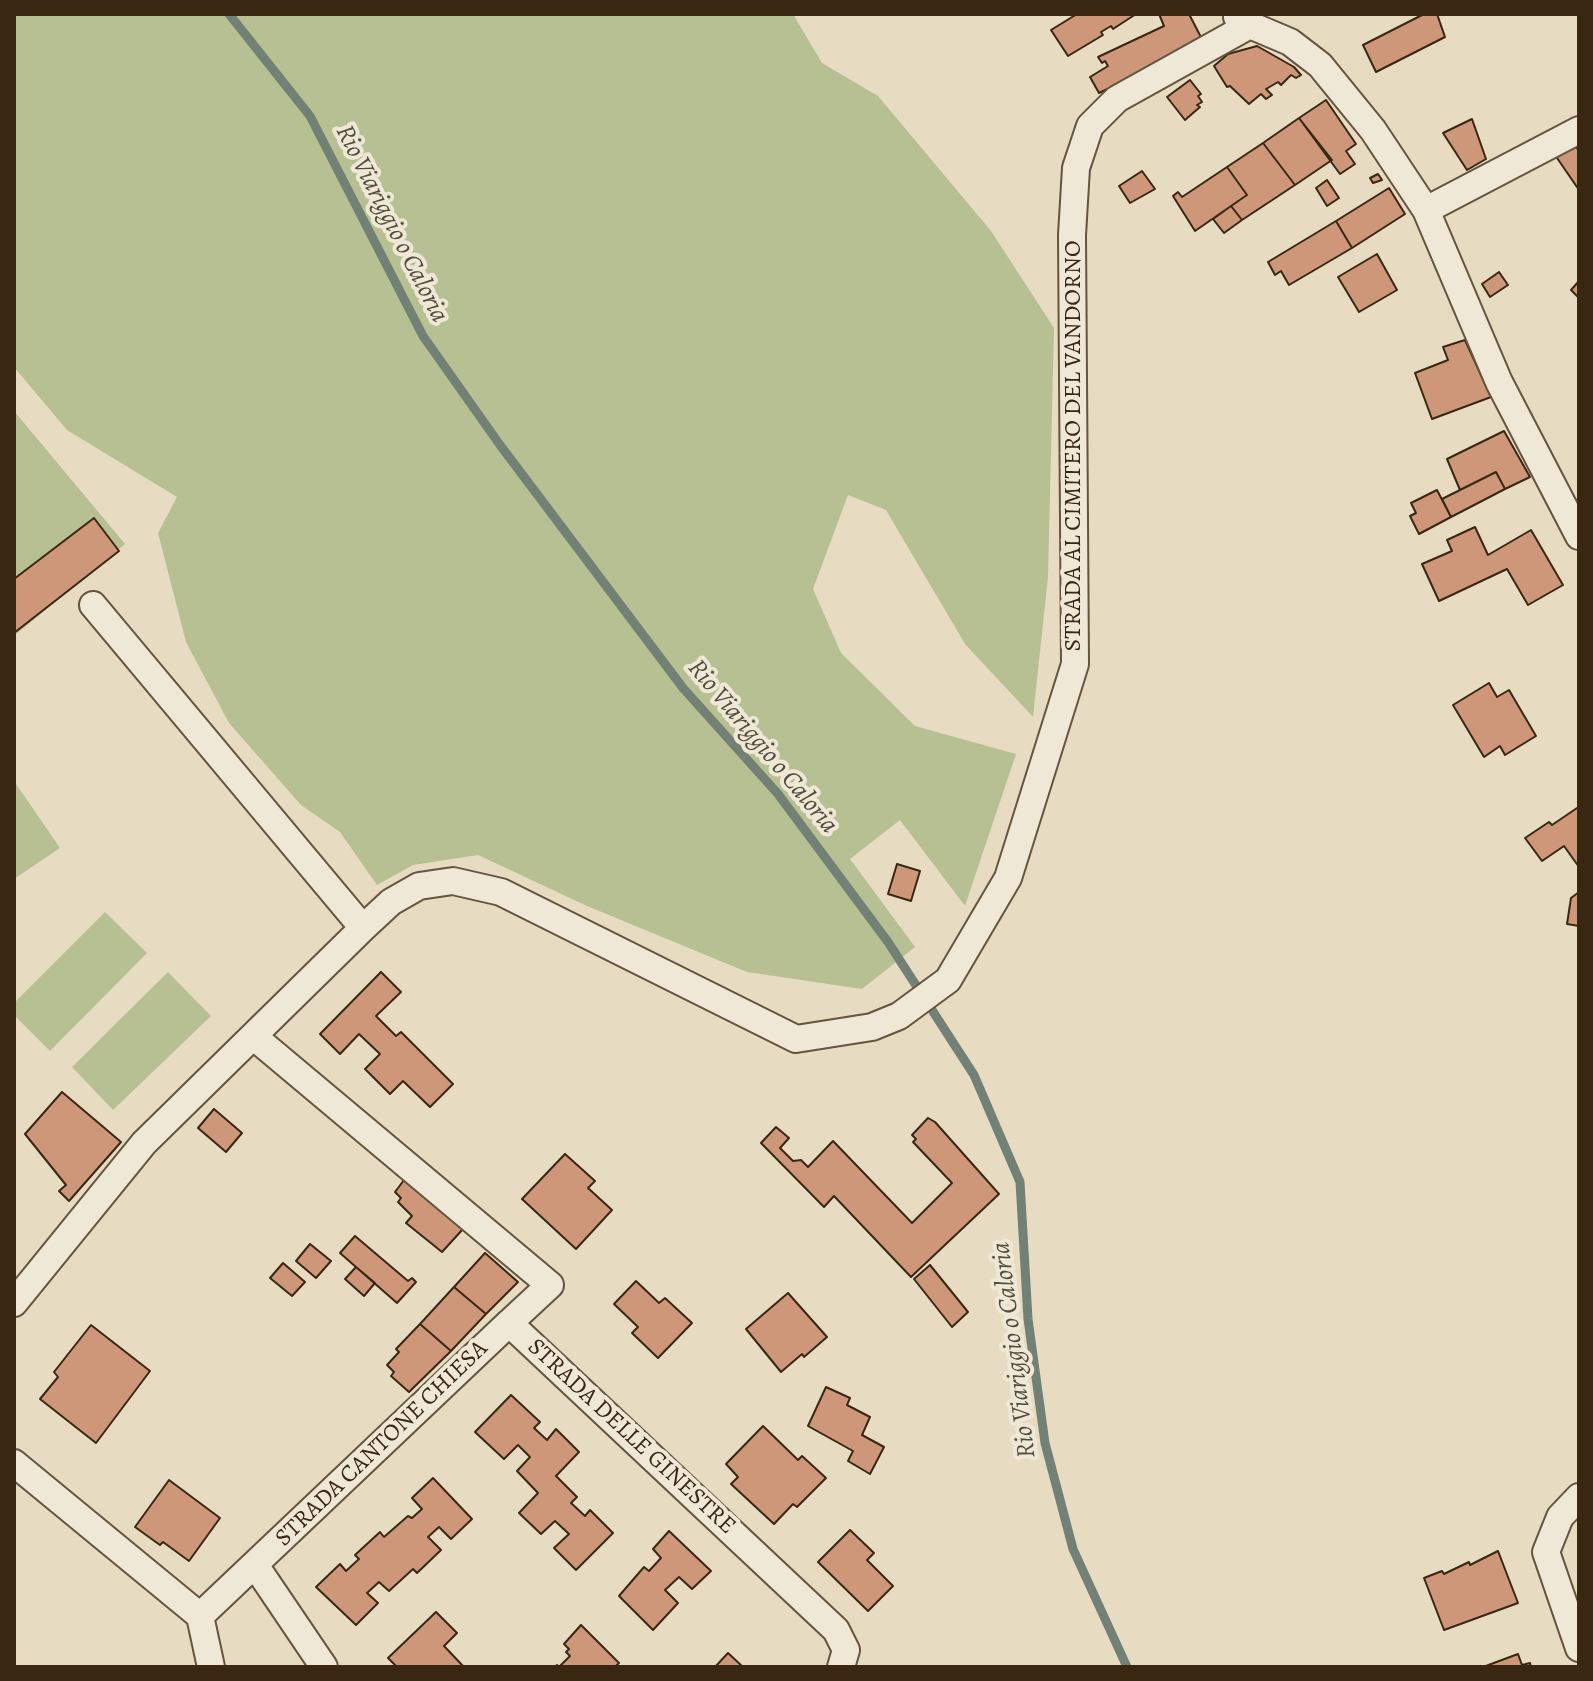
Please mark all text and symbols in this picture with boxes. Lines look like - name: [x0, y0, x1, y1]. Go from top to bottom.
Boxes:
- water label: Rio Viariggio o Caloria: [328, 120, 454, 328]
- street label: STRADA AL CIMITERO DEL VANDORNO: [1060, 241, 1088, 651]
- water label: Rio Viariggio o Caloria: [680, 654, 844, 840]
- water label: Rio Viariggio o Caloria: [986, 1240, 1044, 1460]
- street label: STRADA DELLE GINESTRE: [521, 1333, 741, 1541]
- street label: STRADA CANTONE CHIESA: [270, 1335, 494, 1553]

